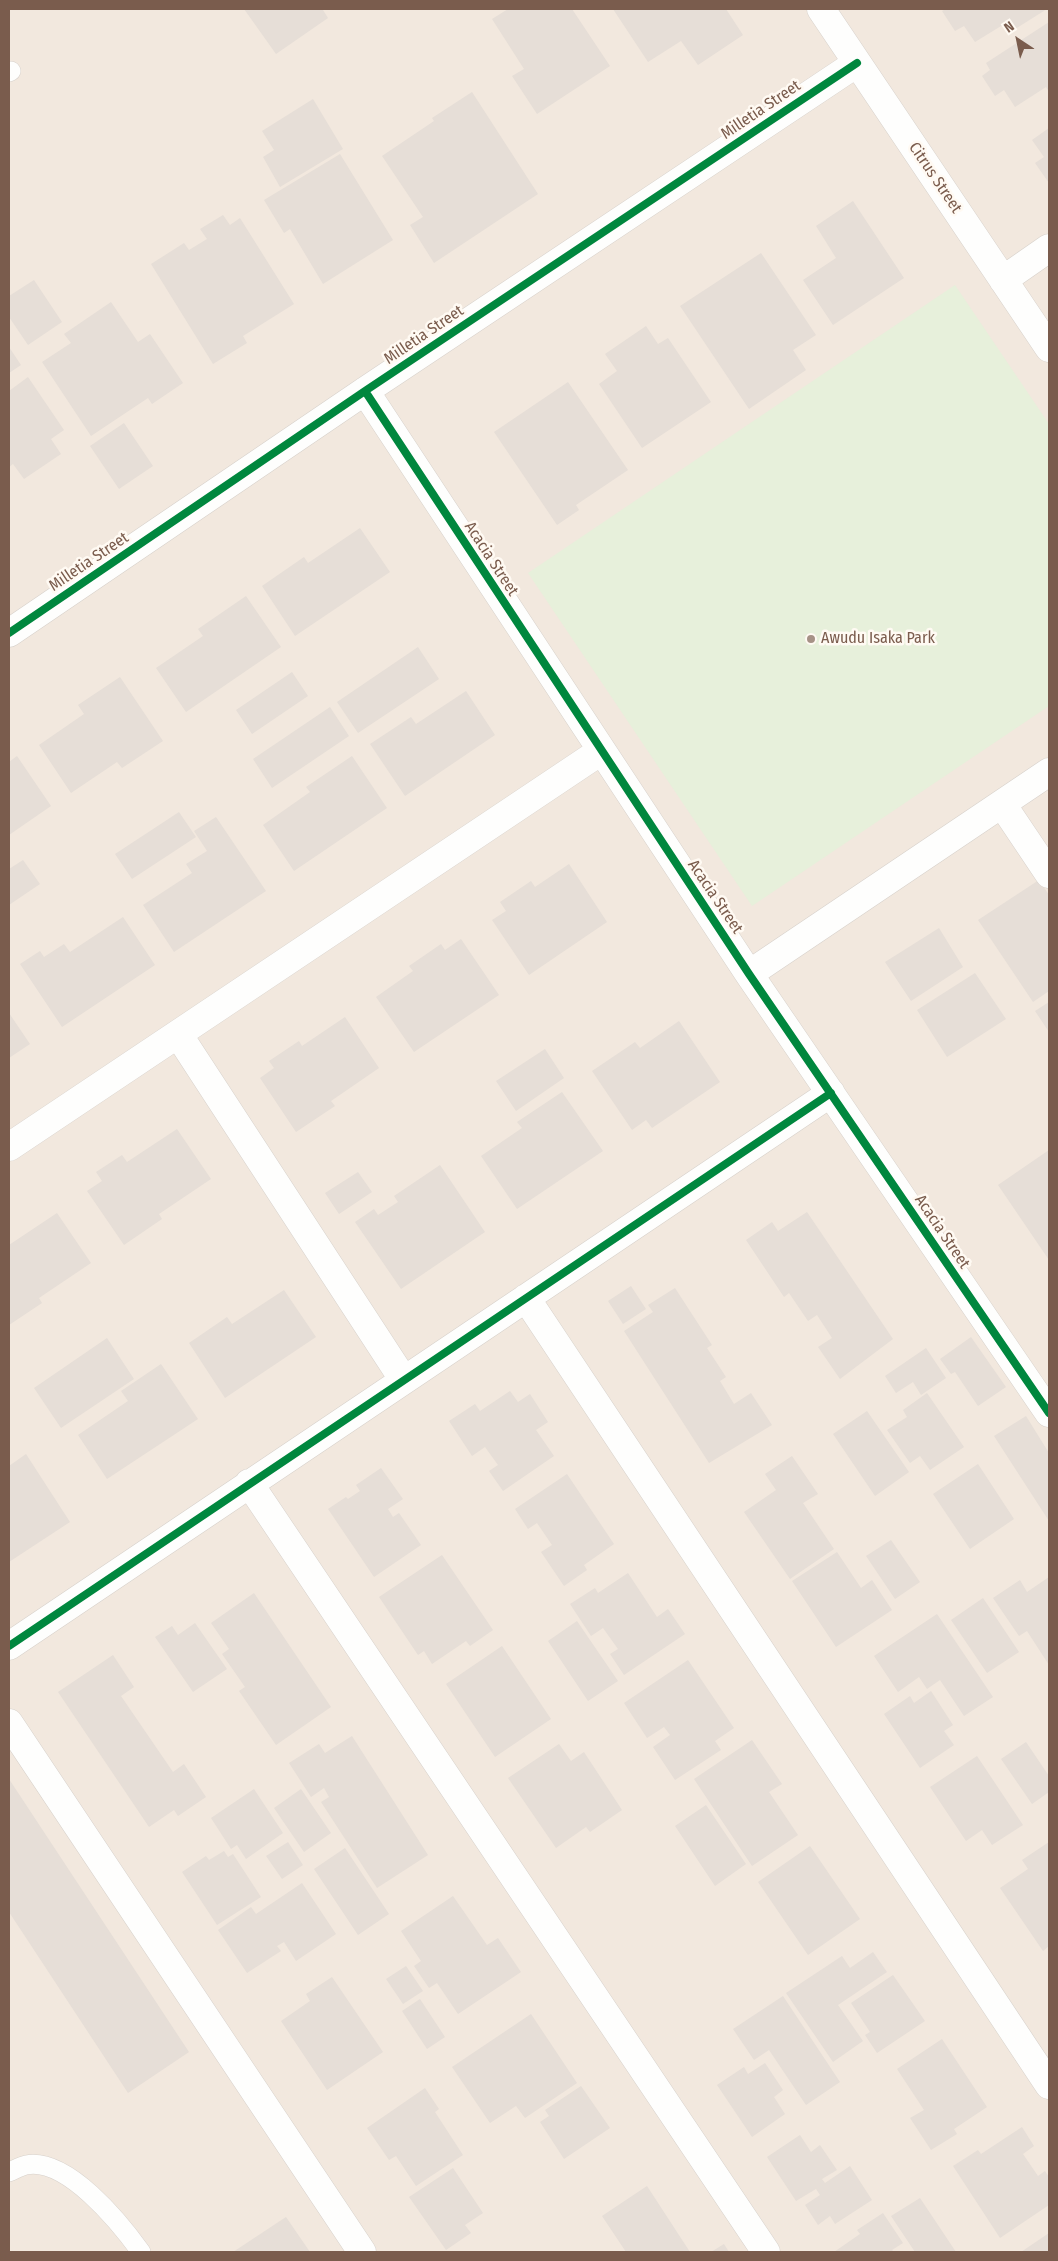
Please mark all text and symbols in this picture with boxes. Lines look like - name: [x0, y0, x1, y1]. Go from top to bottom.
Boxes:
- north arrow: [993, 15, 1043, 65]
- text: N: [1001, 18, 1018, 37]
- street label: Milletia Street: [718, 76, 804, 144]
- street label: Citrus Street: [904, 139, 966, 217]
- street label: Milletia Street: [381, 301, 467, 369]
- street label: Acacia Street: [460, 518, 522, 600]
- street label: Milletia Street: [46, 528, 132, 596]
- place label: Awudu Isaka Park: [821, 629, 935, 649]
- marker: Awudu Isaka Park: [805, 633, 817, 645]
- street label: Acacia Street: [683, 856, 747, 938]
- street label: Acacia Street: [910, 1191, 974, 1273]

